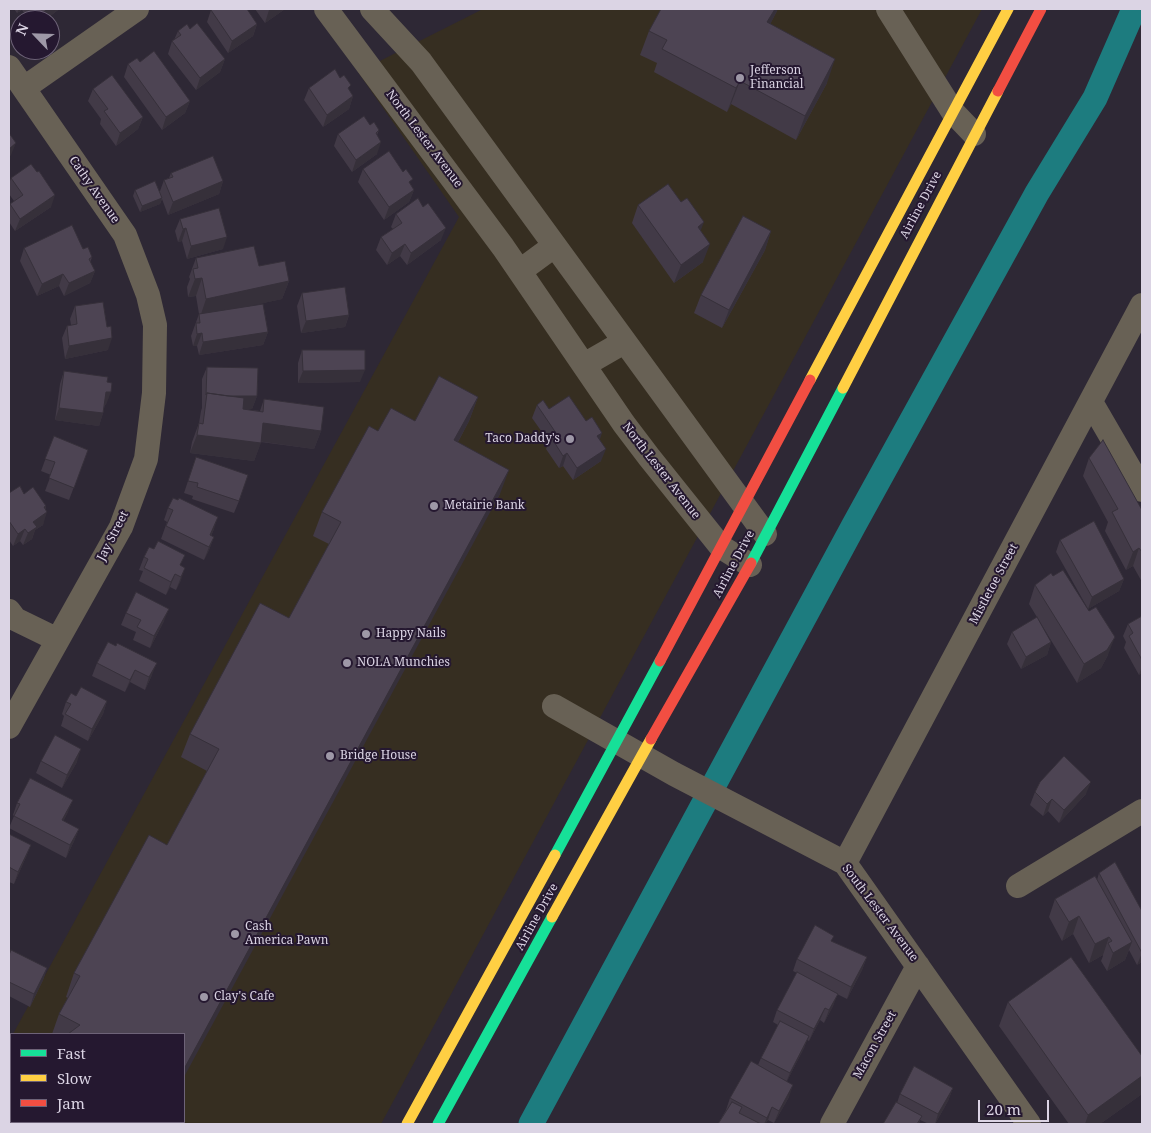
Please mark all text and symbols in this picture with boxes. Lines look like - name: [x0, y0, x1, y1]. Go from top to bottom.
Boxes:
- north arrow: [10, 10, 60, 60]
- text: N: [11, 20, 33, 38]
- place label: Jefferson Financial: [750, 64, 803, 92]
- marker: Jefferson Financial: [734, 72, 746, 84]
- street label: North Lester Avenue: [383, 87, 465, 191]
- street label: Cathy Avenue: [66, 154, 122, 226]
- street label: Airline Drive: [897, 169, 945, 241]
- street label: North Lester Avenue: [619, 420, 703, 522]
- place label: Taco Daddy's: [485, 432, 560, 446]
- marker: Taco Daddy's: [564, 433, 576, 445]
- place label: Metairie Bank: [444, 499, 525, 513]
- marker: Metairie Bank: [428, 500, 440, 512]
- street label: Jay Street: [94, 509, 132, 563]
- street label: Airline Drive: [710, 528, 758, 600]
- street label: Mistletoe Street: [967, 541, 1021, 627]
- place label: Happy Nails: [376, 627, 446, 641]
- marker: Happy Nails: [360, 628, 372, 640]
- place label: NOLA Munchies: [357, 656, 450, 670]
- marker: NOLA Munchies: [341, 657, 353, 669]
- place label: Bridge House: [340, 749, 417, 763]
- marker: Bridge House: [324, 750, 336, 762]
- street label: South Lester Avenue: [839, 862, 921, 964]
- street label: Airline Drive: [513, 881, 561, 953]
- place label: Cash America Pawn: [245, 920, 329, 948]
- marker: Cash America Pawn: [229, 928, 241, 940]
- place label: Clay's Cafe: [214, 990, 275, 1004]
- marker: Clay's Cafe: [198, 991, 210, 1003]
- street label: Macon Street: [850, 1009, 900, 1081]
- legend: [10, 1033, 185, 1123]
- text: Fast: [57, 1043, 86, 1063]
- text: Slow: [57, 1068, 91, 1088]
- scale bar: [981, 1090, 1052, 1122]
- text: Jam: [57, 1093, 85, 1113]
- text: 20 m: [986, 1099, 1021, 1119]

